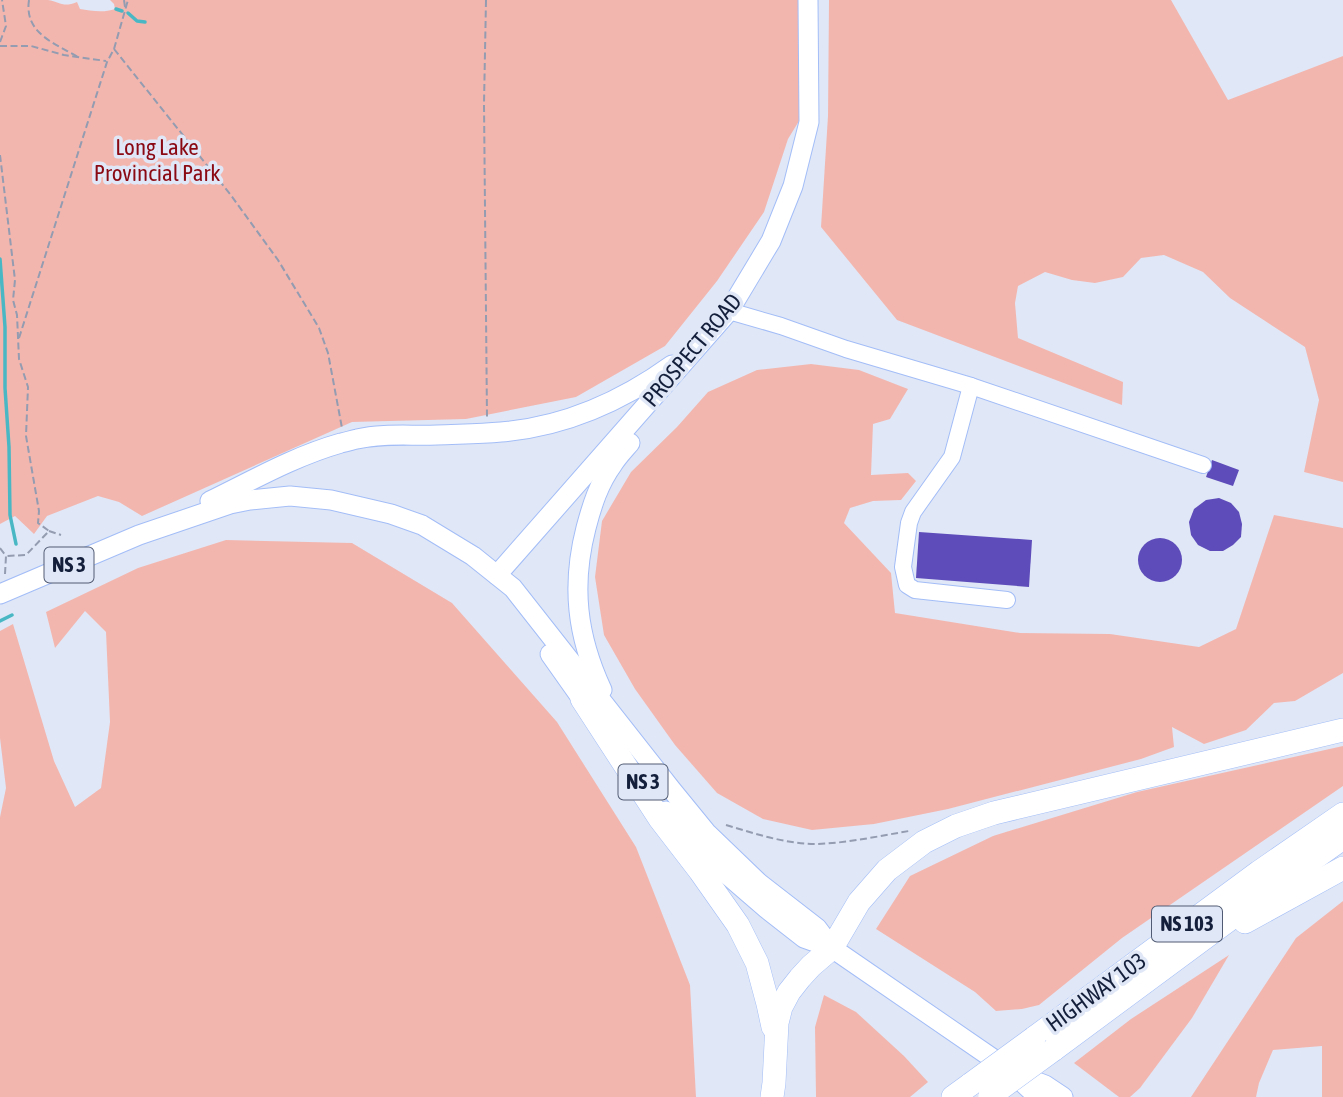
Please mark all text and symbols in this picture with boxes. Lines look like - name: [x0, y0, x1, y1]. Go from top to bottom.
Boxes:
- park label: Long Lake Provincial Park: [94, 134, 220, 186]
- street label: PROSPECT ROAD: [637, 288, 747, 412]
- road number: NS 3: [44, 548, 94, 582]
- road number: NS 3: [618, 764, 668, 800]
- road number: NS 103: [1152, 906, 1222, 942]
- street label: HIGHWAY 103: [1041, 947, 1151, 1037]

